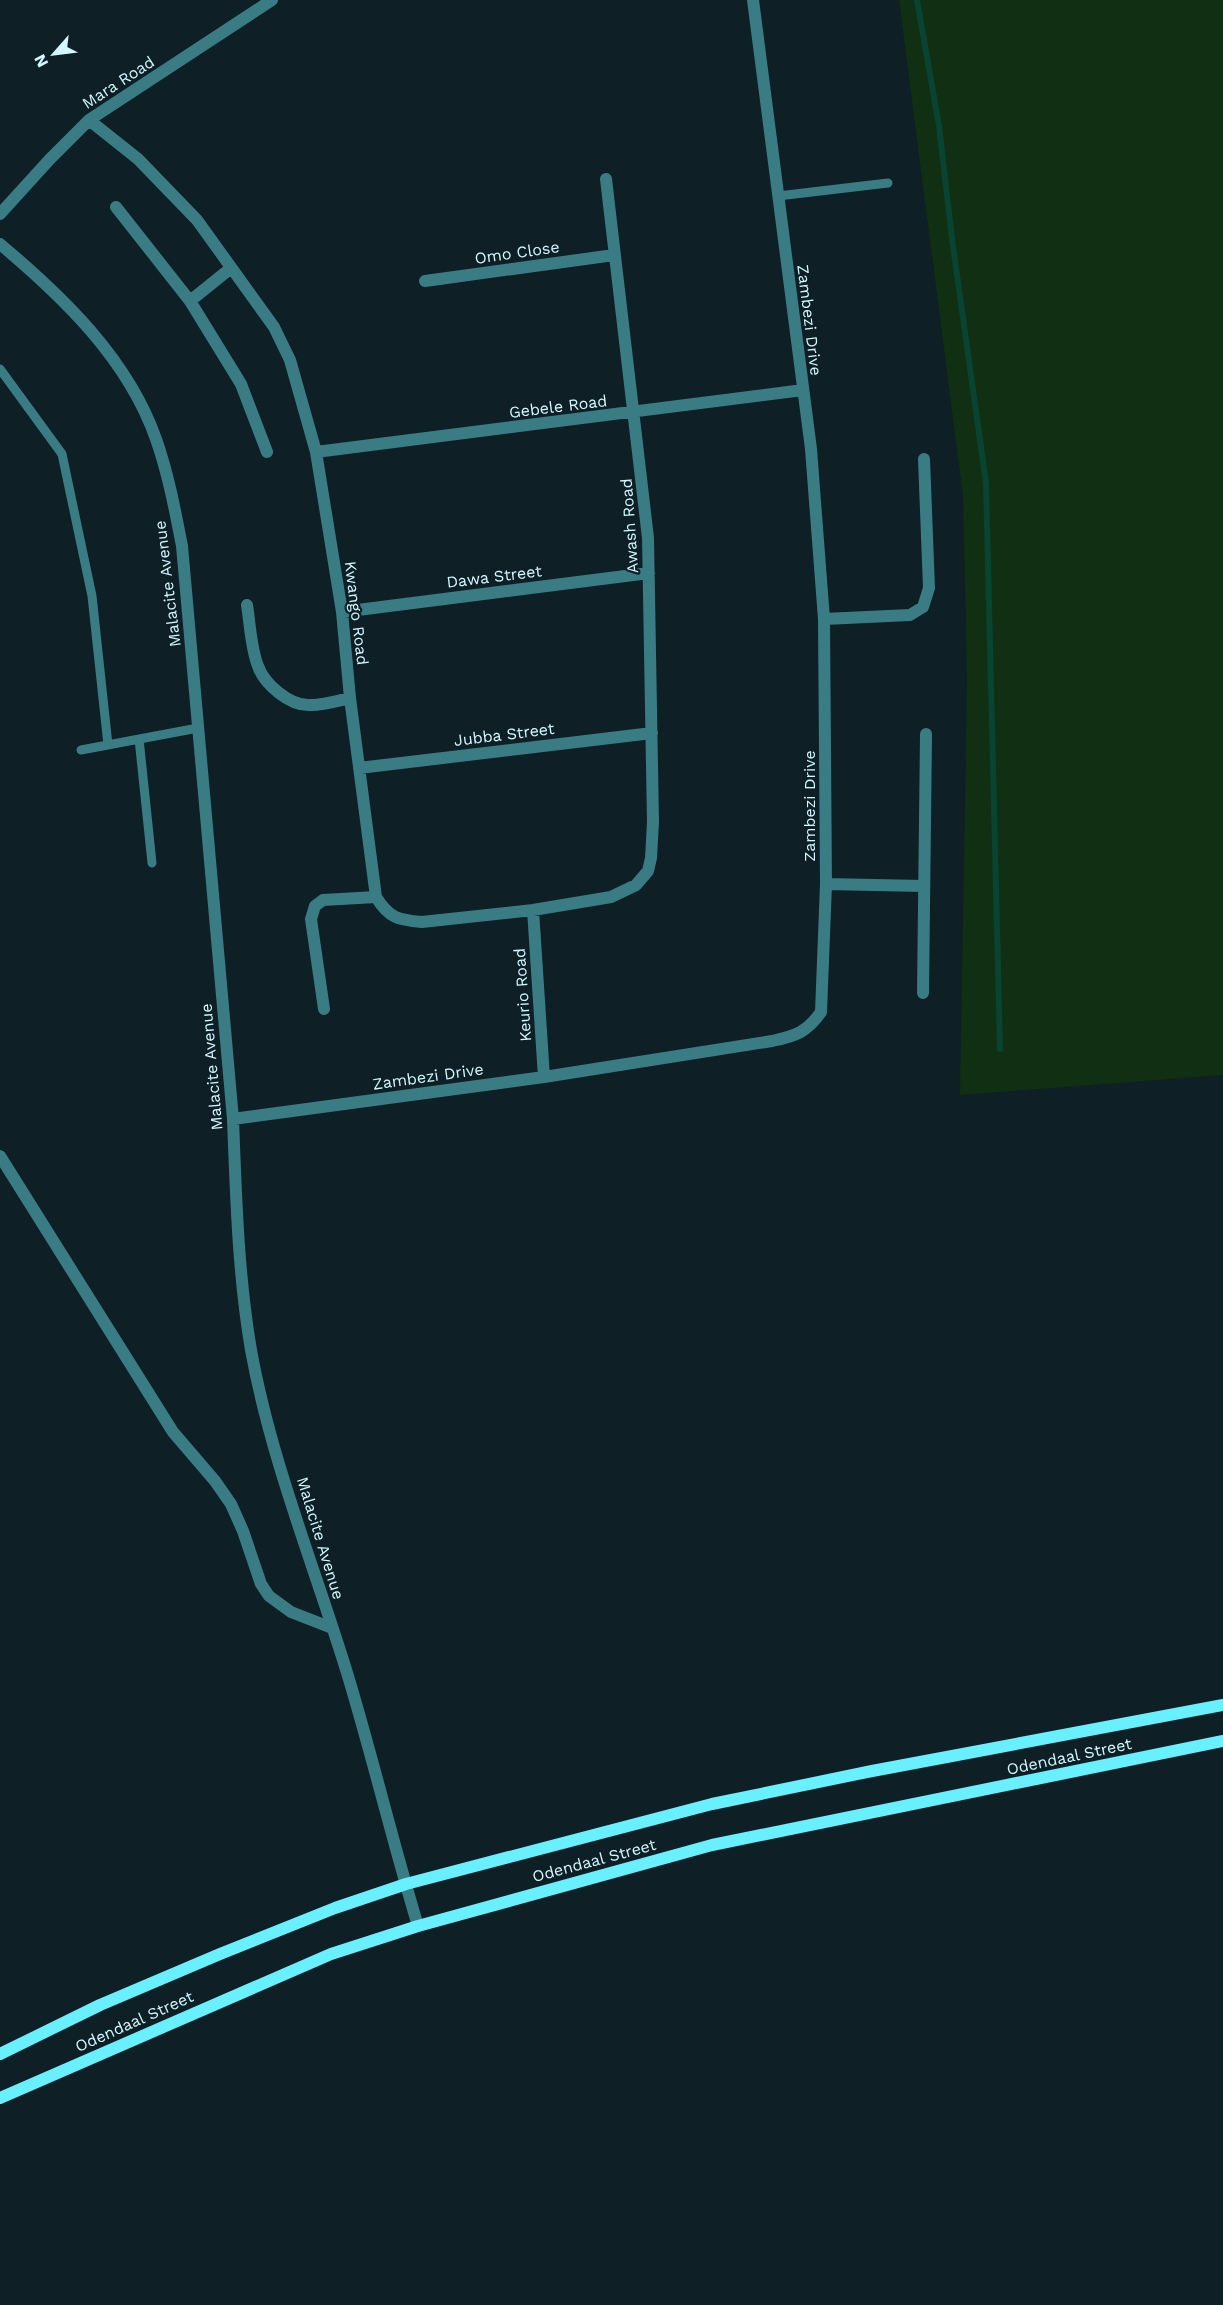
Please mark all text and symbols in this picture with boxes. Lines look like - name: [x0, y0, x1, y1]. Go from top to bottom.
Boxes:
- north arrow: [24, 24, 84, 84]
- text: N: [30, 51, 52, 71]
- street label: Mara Road: [79, 52, 158, 113]
- street label: Omo Close: [473, 237, 561, 268]
- street label: Zambezi Drive: [793, 263, 826, 377]
- street label: Gebele Road: [508, 391, 608, 422]
- street label: Awash Road: [617, 478, 642, 574]
- street label: Malacite Avenue: [150, 520, 185, 648]
- street label: Kwango Road: [341, 560, 372, 666]
- street label: Dawa Street: [445, 561, 543, 592]
- street label: Jubba Street: [453, 719, 556, 750]
- street label: Zambezi Drive: [800, 750, 819, 862]
- street label: Keurio Road: [510, 948, 535, 1042]
- street label: Malacite Avenue: [196, 1003, 227, 1131]
- street label: Zambezi Drive: [371, 1059, 485, 1094]
- street label: Malacite Avenue: [293, 1475, 348, 1602]
- street label: Odendaal Street: [1005, 1734, 1134, 1779]
- street label: Odendaal Street: [530, 1835, 658, 1886]
- street label: Odendaal Street: [72, 1987, 196, 2056]

